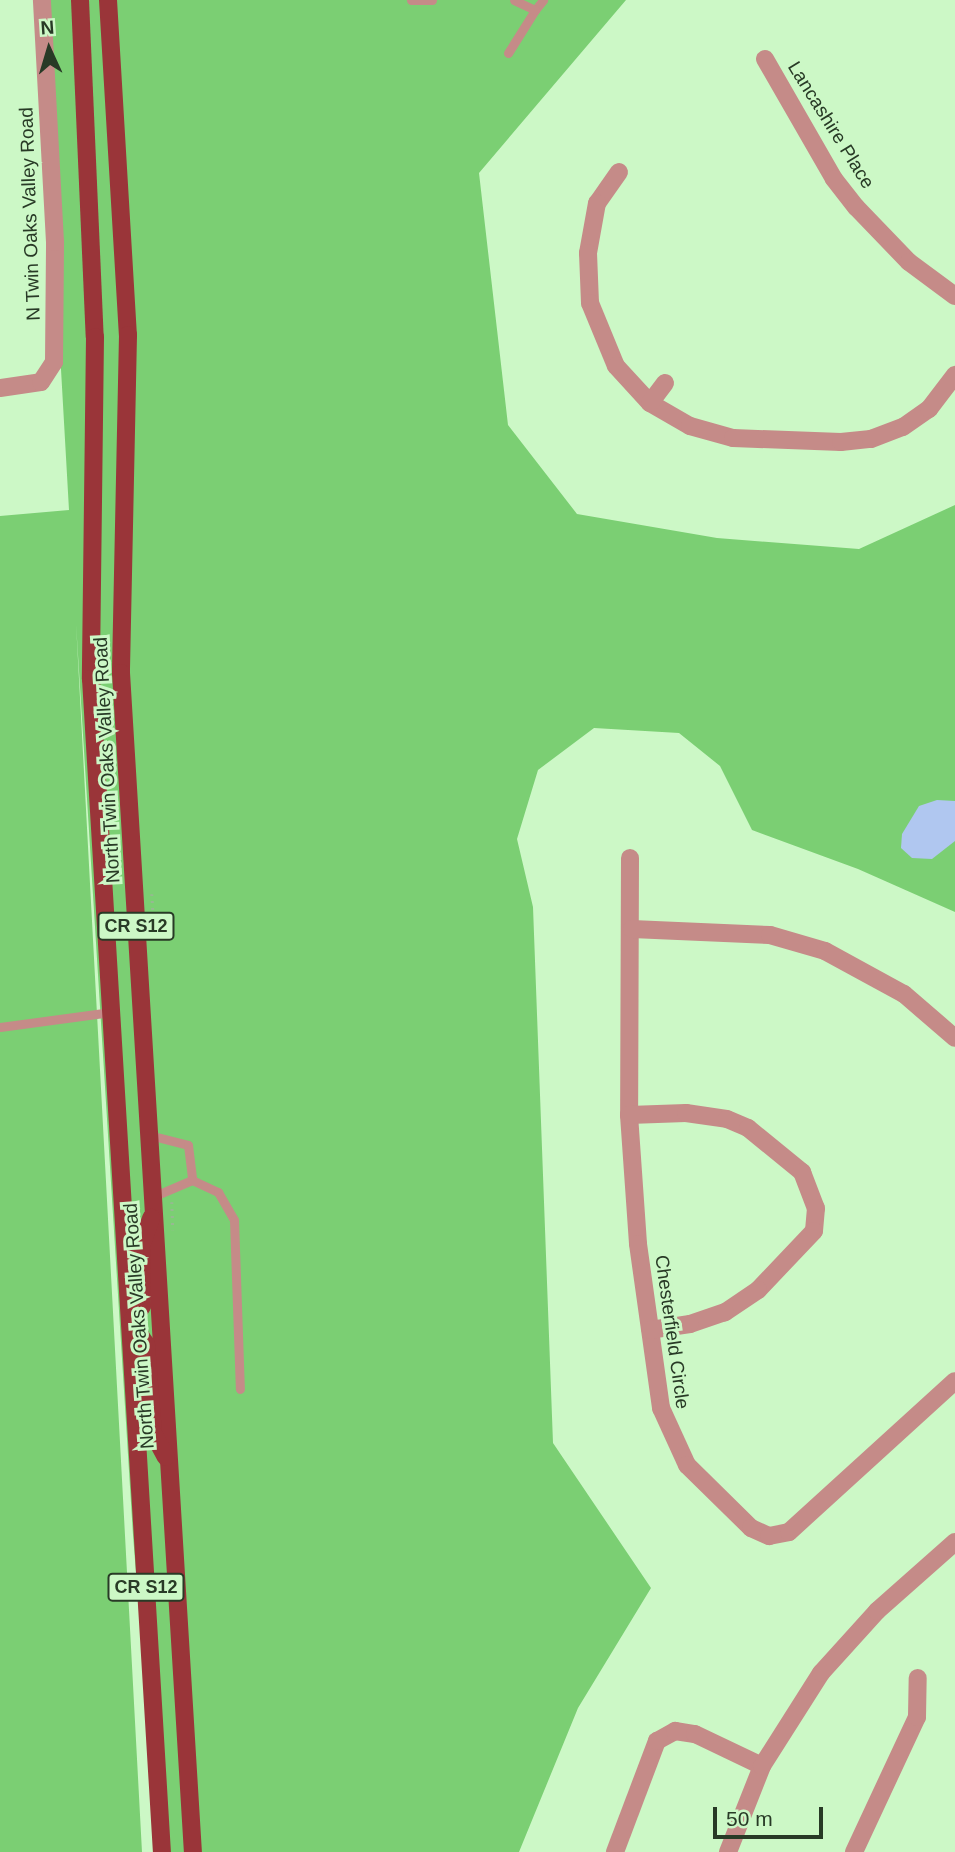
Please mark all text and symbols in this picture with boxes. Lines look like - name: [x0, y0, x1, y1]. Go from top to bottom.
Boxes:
- north arrow: [14, 14, 84, 84]
- text: N: [40, 17, 55, 39]
- street label: Lancashire Place: [783, 57, 879, 193]
- street label: N Twin Oaks Valley Road: [15, 107, 45, 321]
- street label: North Twin Oaks Valley Road: [89, 636, 125, 884]
- road number: CR S12: [96, 911, 176, 940]
- street label: North Twin Oaks Valley Road: [119, 1202, 159, 1450]
- street label: Chesterfield Circle: [650, 1254, 694, 1410]
- road number: CR S12: [106, 1572, 186, 1602]
- scale bar: [717, 1792, 827, 1836]
- text: 50 m: [726, 1807, 773, 1830]

